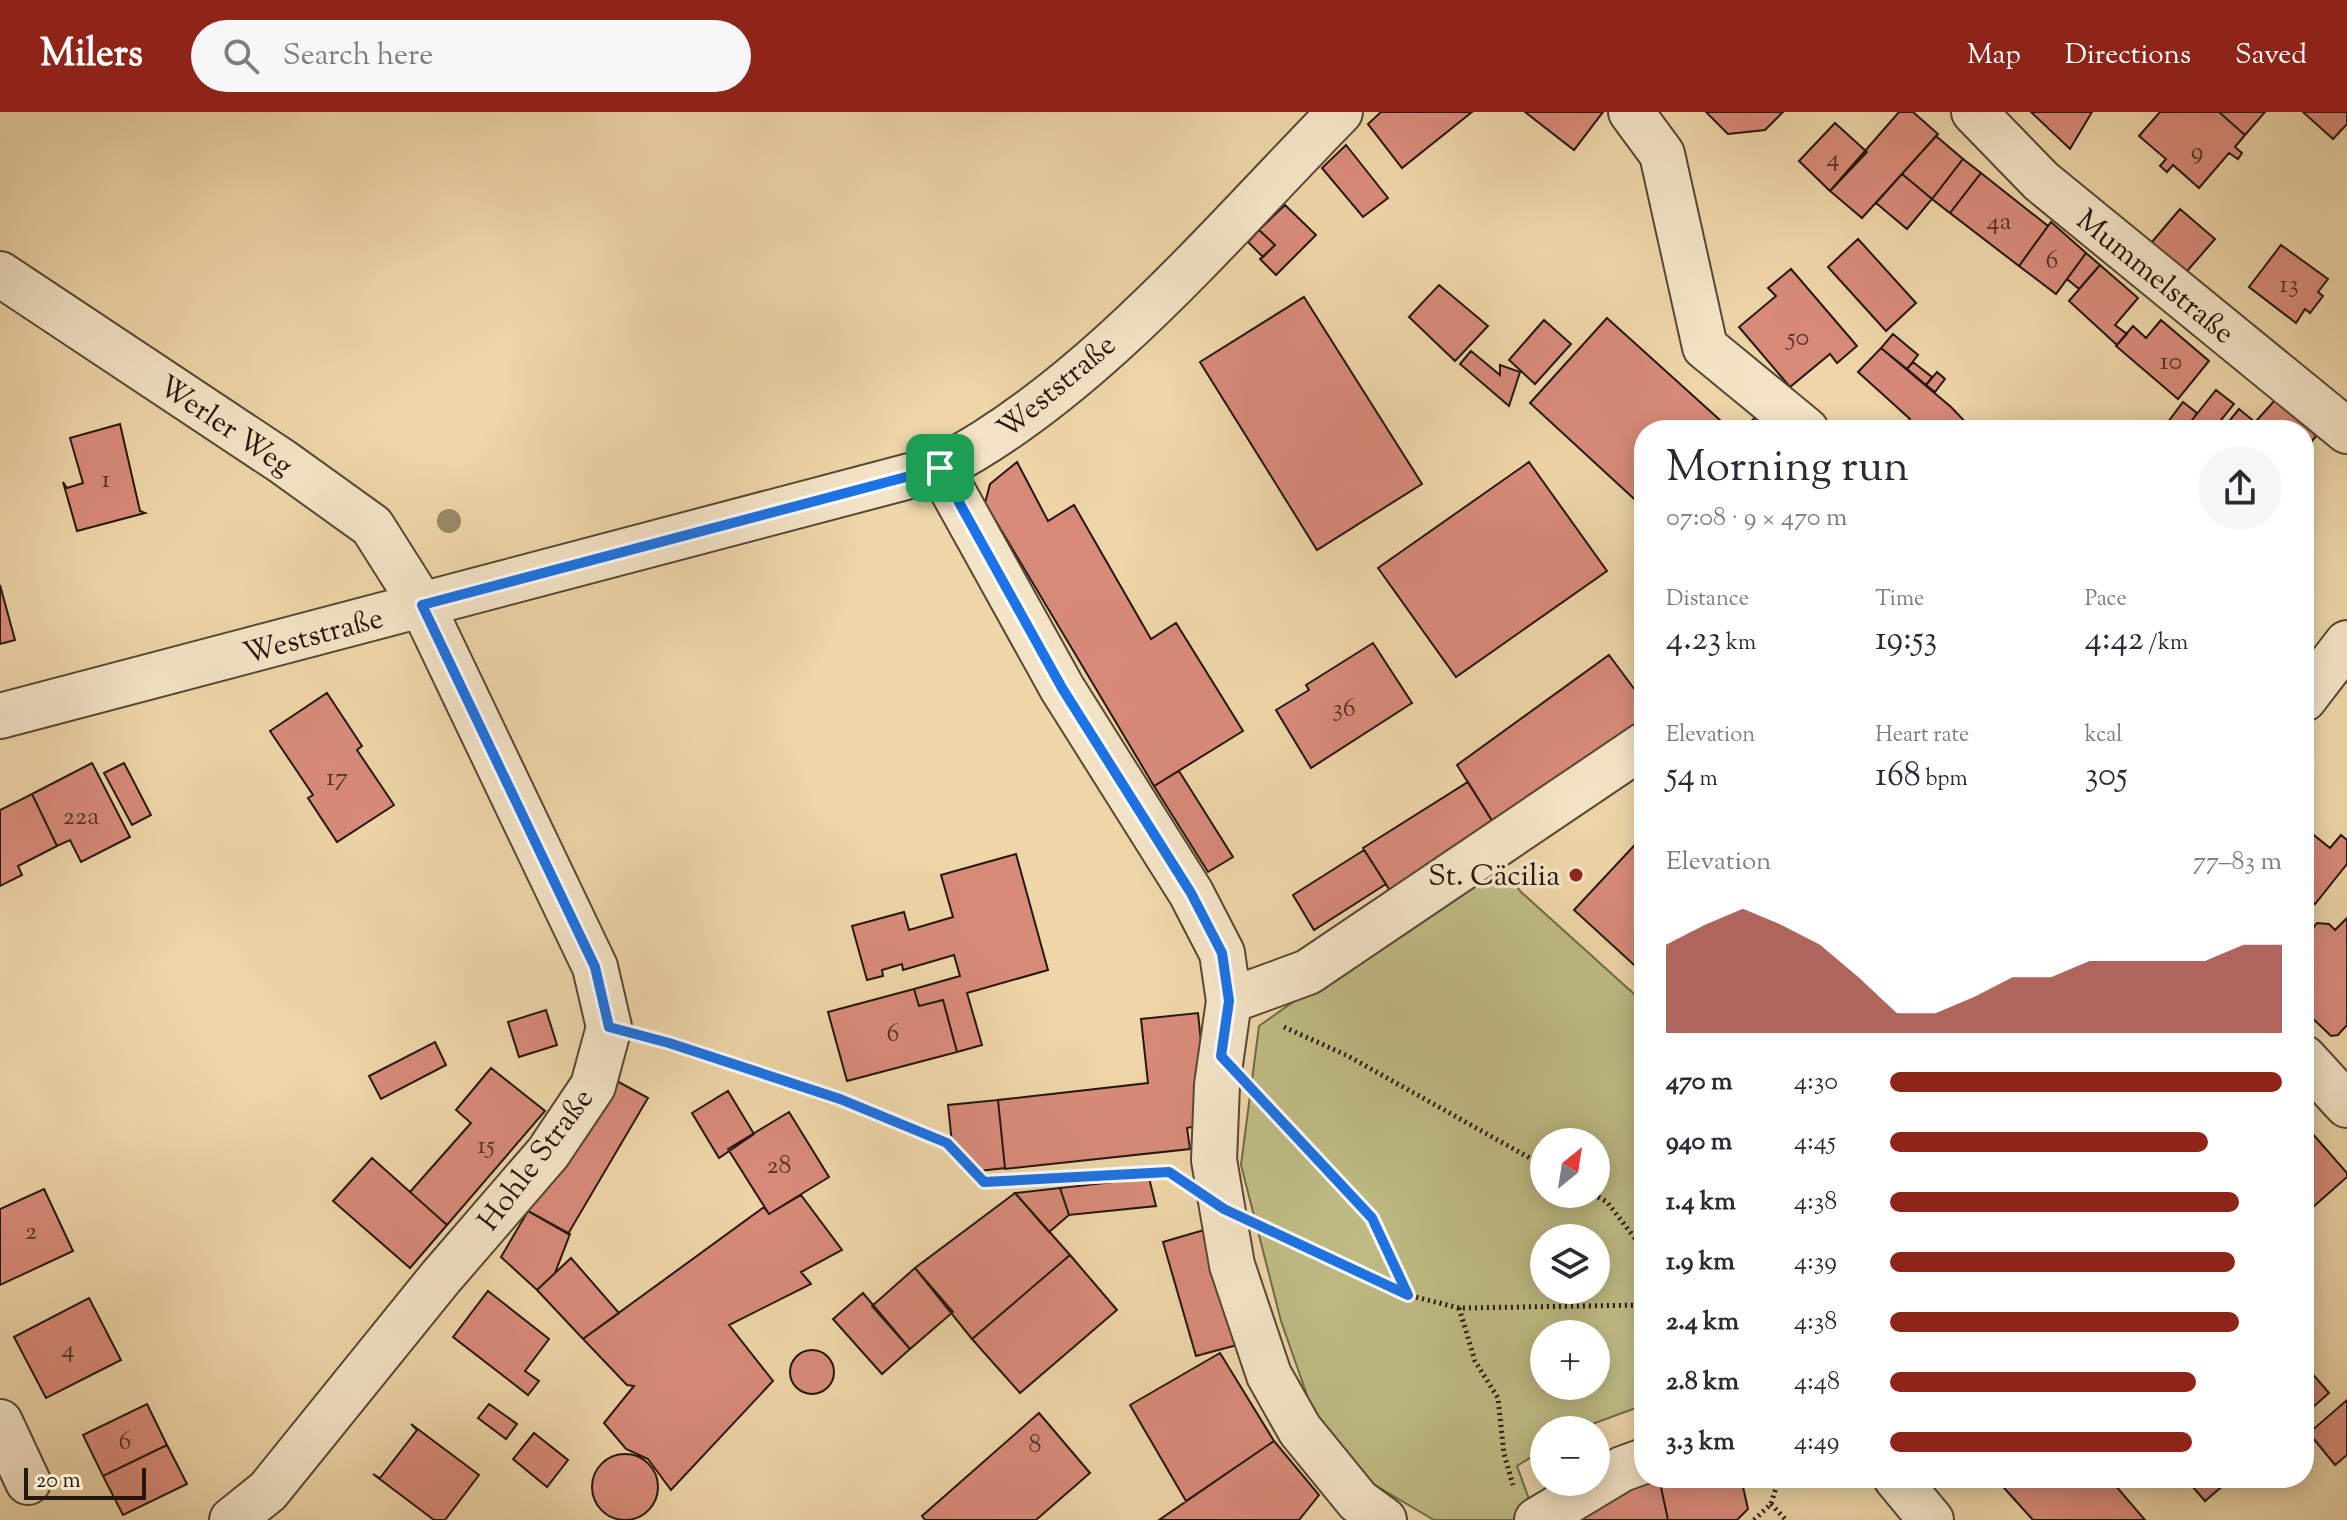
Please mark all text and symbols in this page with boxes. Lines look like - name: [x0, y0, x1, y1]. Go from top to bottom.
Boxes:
- search box: [191, 20, 751, 92]
- text: Milers: [40, 29, 143, 83]
- icon: search: [219, 34, 263, 78]
- text: Search here: [283, 35, 433, 78]
- text: Map: [1967, 36, 2021, 76]
- text: Directions: [2065, 36, 2191, 76]
- text: Saved: [2235, 36, 2307, 76]
- house number: 9: [2191, 134, 2203, 171]
- house number: 4: [1826, 141, 1840, 178]
- street label: Mummelstraße: [2066, 201, 2243, 355]
- house number: 4a: [1986, 204, 2012, 241]
- house number: 6: [2046, 243, 2058, 280]
- house number: 13: [2279, 267, 2299, 304]
- house number: 50: [1785, 320, 1809, 357]
- street label: Weststraße: [989, 325, 1126, 450]
- house number: 10: [2160, 344, 2182, 381]
- street label: Werler Weg: [149, 366, 301, 488]
- pin: [906, 434, 974, 502]
- text: Morning run: [1666, 438, 1909, 501]
- icon: arrive: [918, 446, 962, 490]
- button: share: [2198, 446, 2282, 530]
- house number: 1: [102, 462, 111, 499]
- text: 07:08 · 9 × 470 m: [1666, 500, 1848, 537]
- text: Distance: [1666, 584, 1749, 616]
- text: Time: [1875, 584, 1924, 616]
- text: Pace: [2085, 584, 2127, 616]
- street label: Weststraße: [239, 598, 388, 677]
- text: 4.23: [1666, 616, 1721, 665]
- text: 19:53: [1875, 616, 1937, 665]
- text: 4:42: [2085, 616, 2144, 665]
- text: km: [1721, 628, 1756, 660]
- text: /km: [2144, 628, 2188, 660]
- house number: 36: [1332, 691, 1356, 728]
- text: Elevation: [1666, 720, 1755, 752]
- text: Heart rate: [1875, 720, 1969, 752]
- text: kcal: [2085, 720, 2122, 752]
- text: 54: [1666, 752, 1695, 801]
- text: 168: [1875, 752, 1921, 801]
- text: 305: [2085, 752, 2128, 801]
- house number: 17: [326, 760, 348, 797]
- text: m: [1695, 764, 1718, 796]
- text: bpm: [1921, 764, 1968, 796]
- house number: 22a: [63, 799, 99, 836]
- text: Elevation: [1666, 844, 1771, 881]
- text: 77–83 m: [2193, 844, 2282, 881]
- place label: St. Cäcilia: [1428, 856, 1560, 899]
- marker: St. Cäcilia: [1567, 866, 1585, 884]
- house number: 6: [887, 1016, 899, 1053]
- text: 470 m: [1666, 1064, 1732, 1101]
- text: 4:30: [1794, 1064, 1838, 1101]
- street label: Hohle Straße: [469, 1080, 605, 1241]
- text: 940 m: [1666, 1124, 1732, 1161]
- text: 4:45: [1794, 1124, 1836, 1161]
- house number: 15: [477, 1128, 495, 1165]
- north arrow: [1530, 1128, 1610, 1208]
- map controls: [1530, 1128, 1610, 1496]
- house number: 28: [766, 1148, 792, 1185]
- text: 1.4 km: [1666, 1184, 1736, 1221]
- text: 4:38: [1794, 1184, 1837, 1221]
- house number: 2: [25, 1214, 37, 1251]
- button: layers: [1530, 1224, 1610, 1304]
- text: 1.9 km: [1666, 1244, 1735, 1281]
- text: 4:39: [1794, 1244, 1837, 1281]
- text: 2.4 km: [1666, 1304, 1739, 1341]
- text: 4:38: [1794, 1304, 1837, 1341]
- button: +: [1530, 1320, 1610, 1400]
- house number: 4: [61, 1332, 75, 1369]
- text: 2.8 km: [1666, 1364, 1739, 1401]
- text: 4:48: [1794, 1364, 1840, 1401]
- button: −: [1530, 1416, 1610, 1496]
- house number: 6: [119, 1424, 131, 1461]
- text: 3.3 km: [1666, 1424, 1735, 1461]
- text: 4:49: [1794, 1424, 1839, 1461]
- house number: 8: [1028, 1427, 1042, 1464]
- scale bar: [24, 1464, 146, 1500]
- text: 20 m: [36, 1466, 81, 1498]

